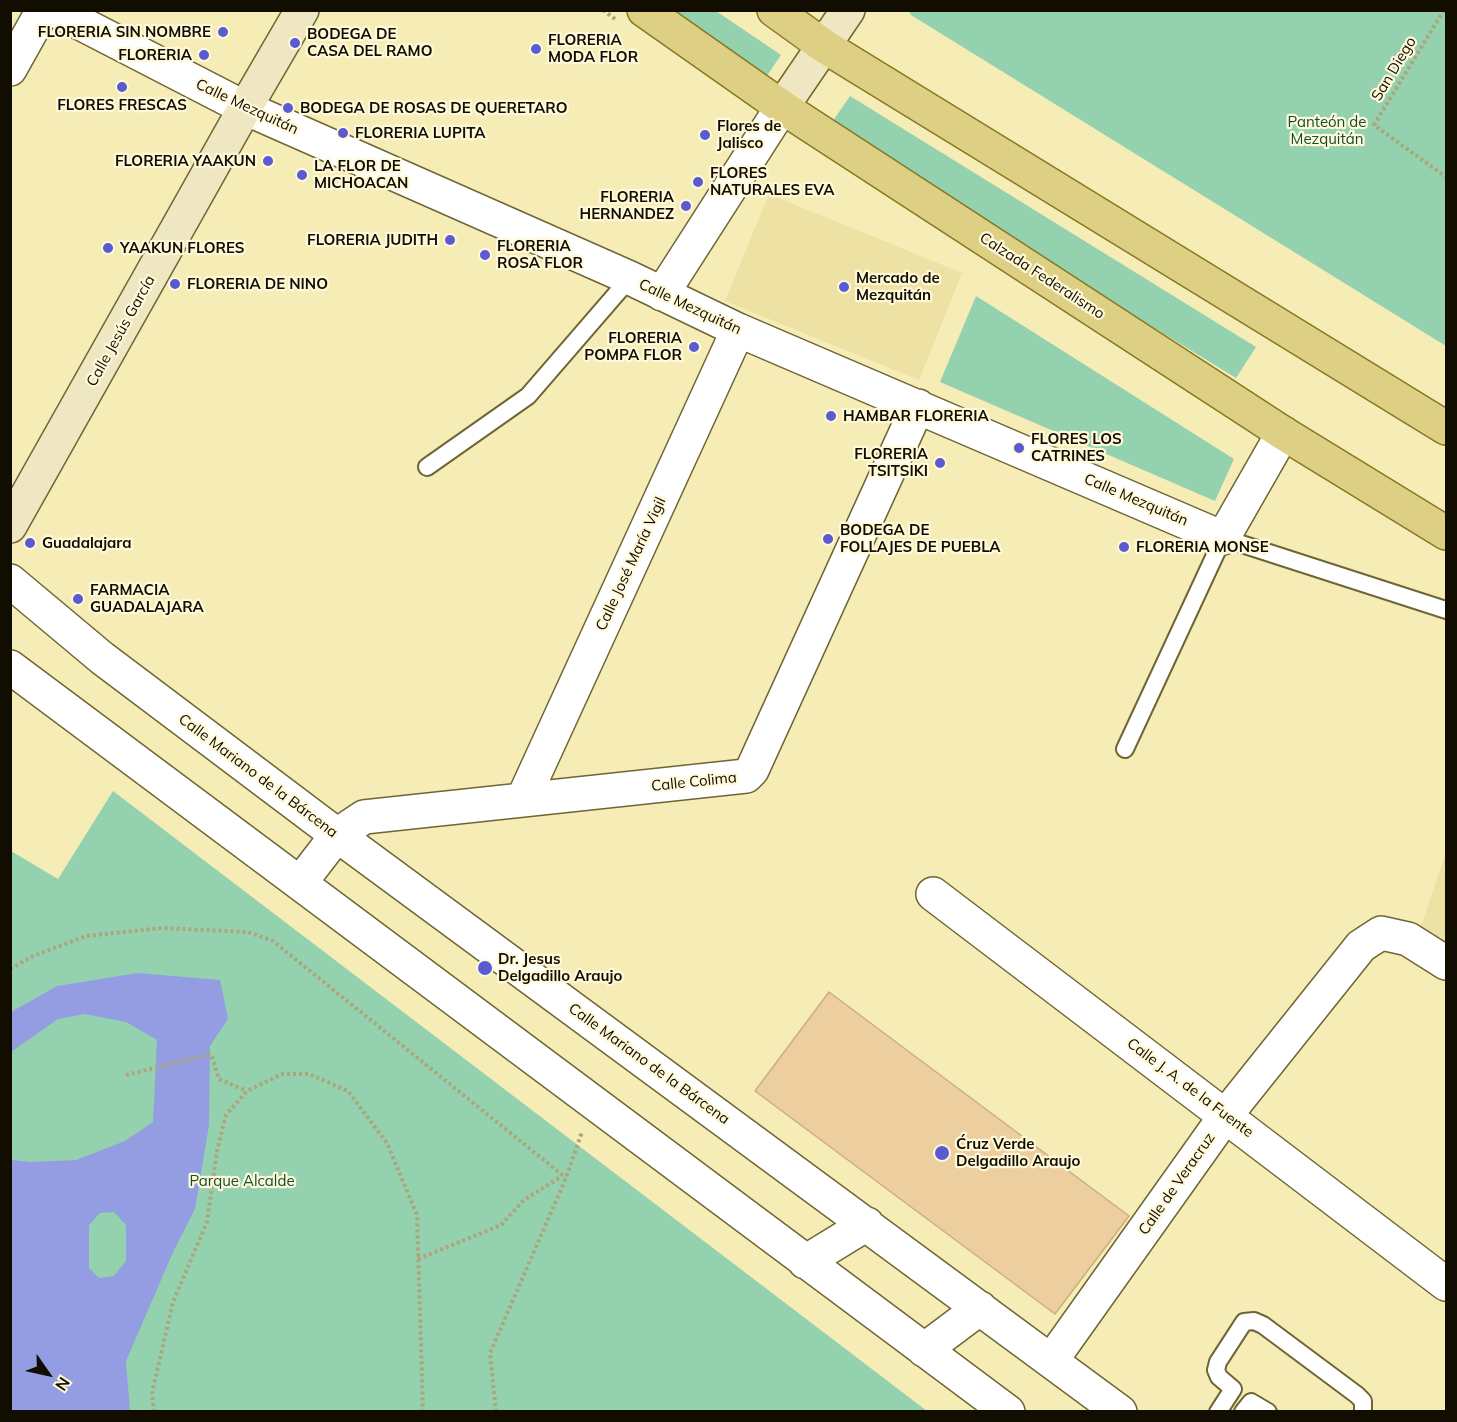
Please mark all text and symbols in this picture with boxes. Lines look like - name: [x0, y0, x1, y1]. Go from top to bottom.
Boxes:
- place label: FLORERIA SIN NOMBRE: [38, 23, 211, 41]
- marker: FLORERIA SIN NOMBRE: [216, 25, 230, 39]
- place label: BODEGA DE CASA DEL RAMO: [307, 25, 432, 60]
- place label: FLORERIA MODA FLOR: [548, 31, 638, 66]
- street label: San Diego: [1368, 34, 1420, 104]
- marker: BODEGA DE CASA DEL RAMO: [288, 36, 302, 50]
- marker: FLORERIA MODA FLOR: [529, 42, 543, 56]
- place label: FLORERIA: [118, 46, 192, 64]
- marker: FLORERIA: [197, 48, 211, 62]
- street label: Calle Mezquitán: [193, 75, 301, 139]
- marker: FLORES FRESCAS: [115, 80, 129, 94]
- place label: FLORES FRESCAS: [57, 96, 187, 114]
- place label: BODEGA DE ROSAS DE QUERETARO: [300, 99, 567, 117]
- marker: BODEGA DE ROSAS DE QUERETARO: [281, 101, 295, 115]
- park label: Panteón de Mezquitán: [1288, 113, 1366, 148]
- place label: Flores de Jalisco: [717, 117, 782, 152]
- place label: FLORERIA LUPITA: [355, 124, 486, 142]
- marker: FLORERIA LUPITA: [336, 126, 350, 140]
- marker: Flores de Jalisco: [698, 128, 712, 142]
- place label: FLORERIA YAAKUN: [115, 152, 256, 170]
- marker: FLORERIA YAAKUN: [261, 154, 275, 168]
- place label: LA FLOR DE MICHOACAN: [314, 157, 408, 192]
- place label: FLORES NATURALES EVA: [710, 164, 834, 199]
- marker: LA FLOR DE MICHOACAN: [295, 168, 309, 182]
- marker: FLORES NATURALES EVA: [691, 175, 705, 189]
- place label: FLORERIA HERNANDEZ: [580, 188, 674, 223]
- marker: FLORERIA HERNANDEZ: [679, 199, 693, 213]
- street label: Calzada Federalismo: [976, 229, 1108, 323]
- place label: FLORERIA JUDITH: [307, 231, 438, 249]
- marker: FLORERIA JUDITH: [443, 233, 457, 247]
- place label: FLORERIA ROSA FLOR: [497, 237, 583, 272]
- place label: YAAKUN FLORES: [120, 239, 245, 257]
- marker: YAAKUN FLORES: [101, 241, 115, 255]
- marker: FLORERIA ROSA FLOR: [478, 248, 492, 262]
- place label: Mercado de Mezquitán: [856, 269, 940, 304]
- street label: Calle Jesús García: [83, 272, 159, 390]
- place label: FLORERIA DE NINO: [187, 275, 328, 293]
- street label: Calle Mezquitán: [636, 275, 744, 339]
- marker: FLORERIA DE NINO: [168, 277, 182, 291]
- marker: Mercado de Mezquitán: [837, 280, 851, 294]
- place label: FLORERIA POMPA FLOR: [584, 329, 682, 364]
- marker: FLORERIA POMPA FLOR: [687, 340, 701, 354]
- place label: HAMBAR FLORERIA: [843, 407, 989, 425]
- marker: HAMBAR FLORERIA: [824, 409, 838, 423]
- place label: FLORES LOS CATRINES: [1031, 430, 1122, 465]
- marker: FLORES LOS CATRINES: [1012, 441, 1026, 455]
- place label: FLORERIA TSITSIKI: [854, 445, 928, 480]
- marker: FLORERIA TSITSIKI: [933, 456, 947, 470]
- street label: Calle Mezquitán: [1081, 470, 1191, 530]
- street label: Calle José María Vigil: [592, 494, 670, 634]
- place label: BODEGA DE FOLLAJES DE PUEBLA: [840, 521, 1001, 556]
- marker: BODEGA DE FOLLAJES DE PUEBLA: [821, 532, 835, 546]
- place label: Guadalajara: [42, 534, 131, 552]
- marker: Guadalajara: [23, 536, 37, 550]
- place label: FLORERIA MONSE: [1136, 538, 1269, 556]
- marker: FLORERIA MONSE: [1117, 540, 1131, 554]
- place label: FARMACIA GUADALAJARA: [90, 581, 204, 616]
- marker: FARMACIA GUADALAJARA: [71, 592, 85, 606]
- street label: Calle Mariano de la Bárcena: [175, 710, 341, 842]
- street label: Calle Colima: [650, 769, 738, 795]
- place label: Dr. Jesus Delgadillo Araujo: [498, 950, 622, 985]
- marker: Dr. Jesus Delgadillo Araujo: [476, 959, 494, 977]
- street label: Calle Mariano de la Bárcena: [565, 999, 733, 1129]
- street label: Calle J. A. de la Fuente: [1123, 1035, 1257, 1141]
- street label: Calle de Veracruz: [1135, 1129, 1219, 1239]
- place label: Ćruz Verde Delgadillo Araujo: [956, 1135, 1080, 1170]
- marker: Ćruz Verde Delgadillo Araujo: [933, 1144, 951, 1162]
- park label: Parque Alcalde: [189, 1172, 295, 1190]
- north arrow: [18, 1344, 78, 1404]
- text: N: [51, 1373, 75, 1395]

